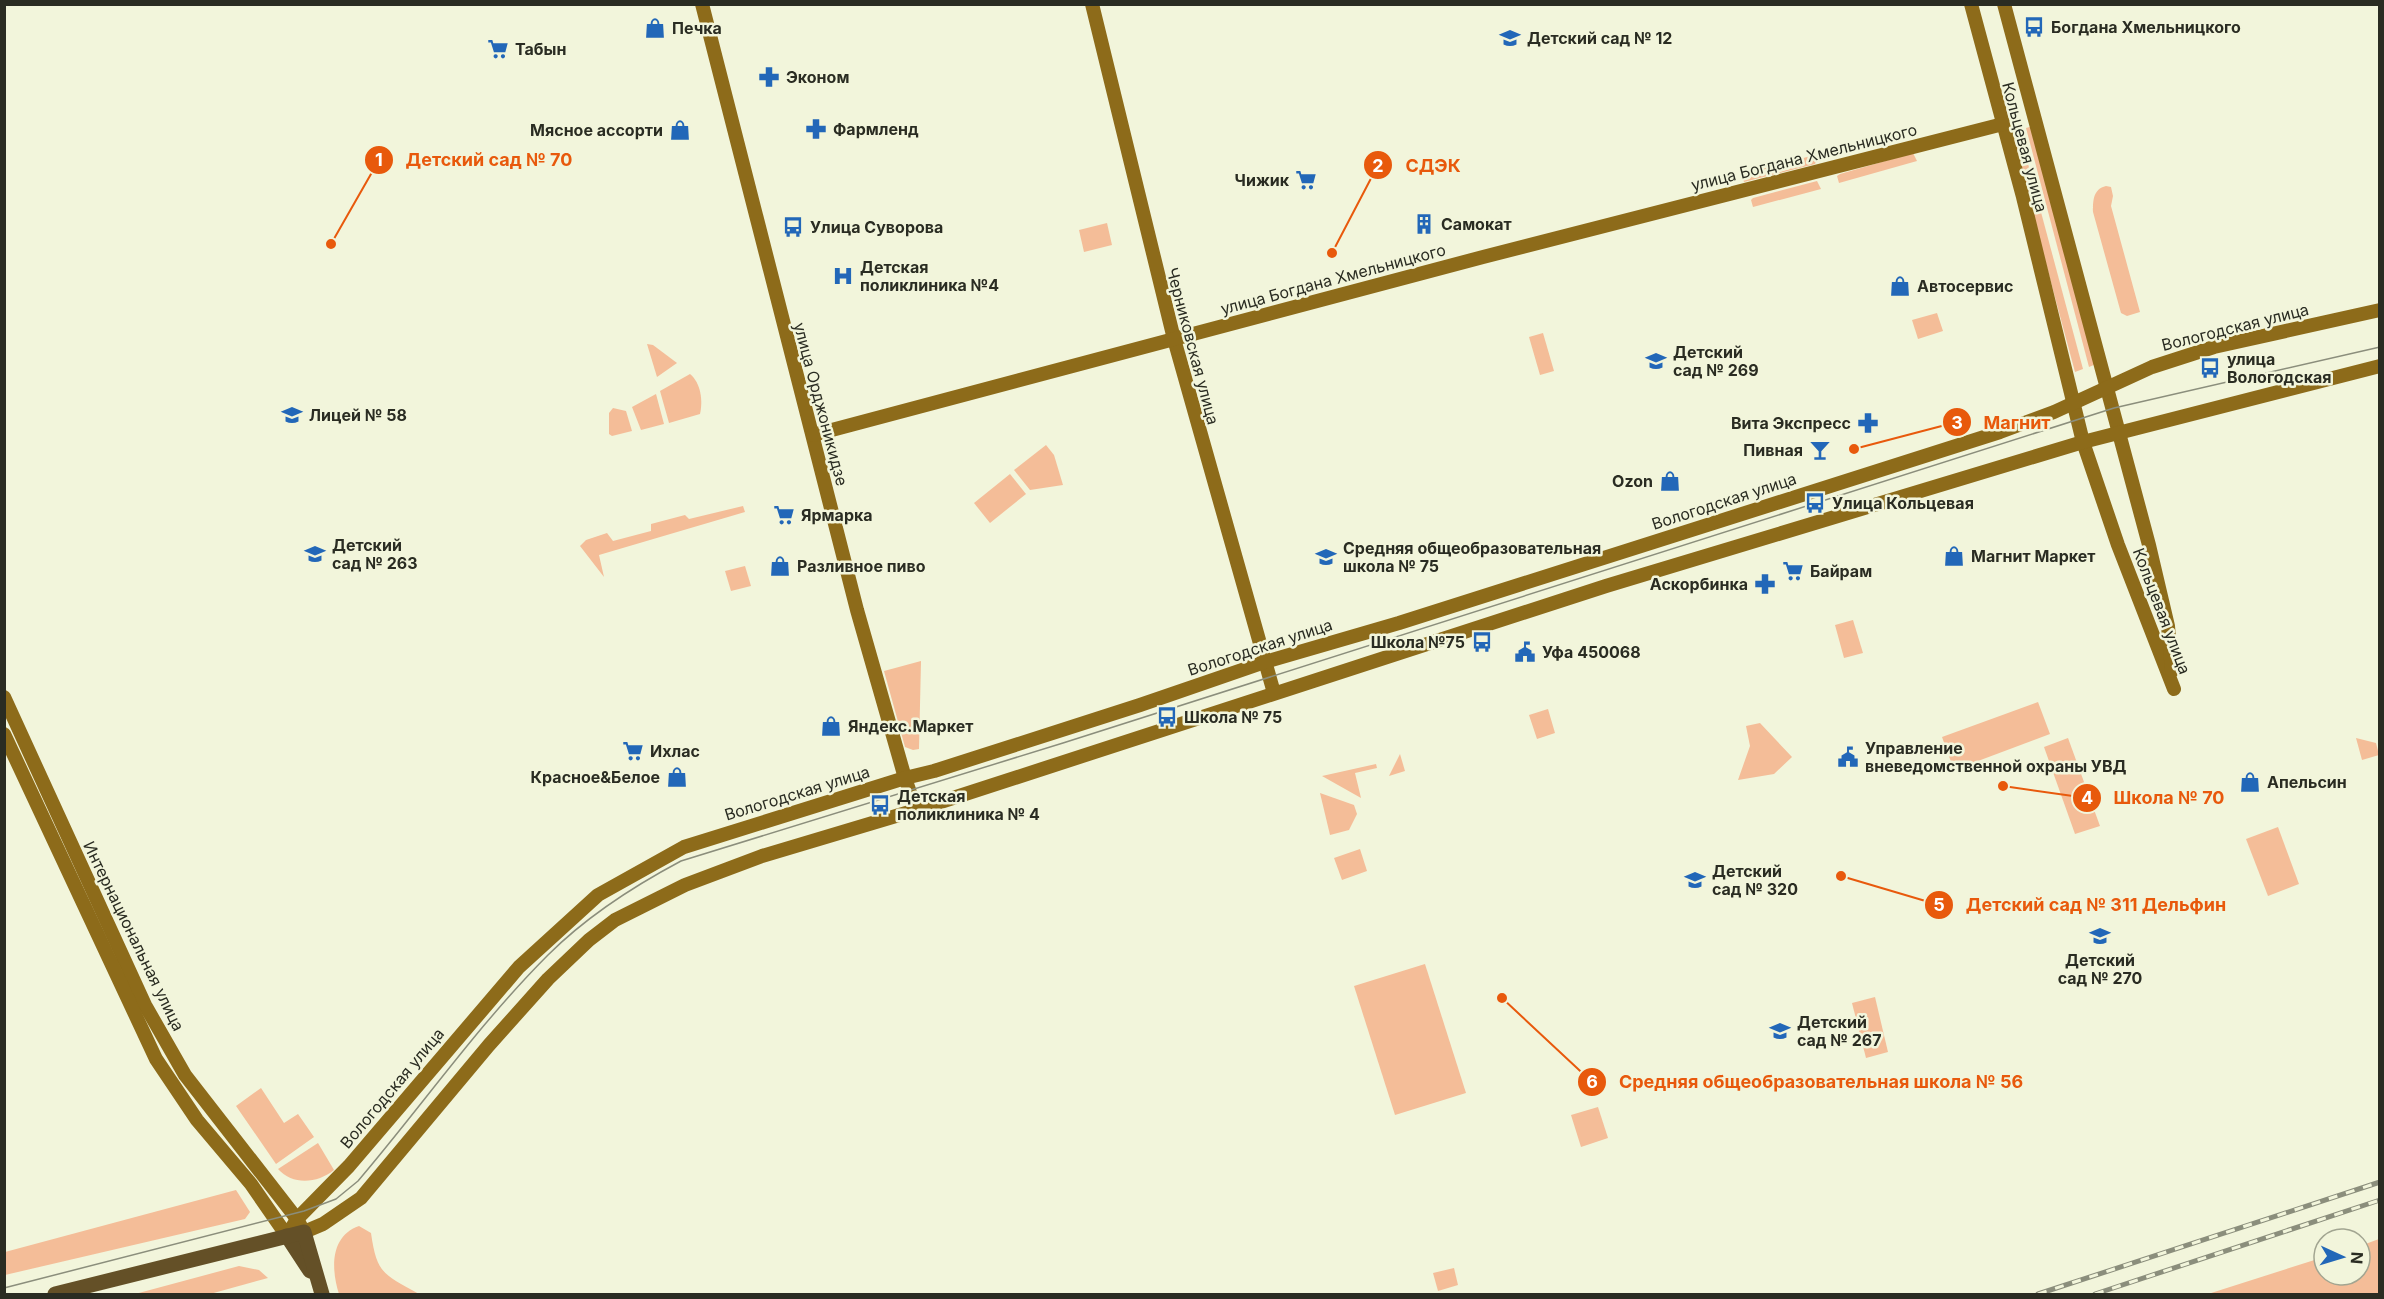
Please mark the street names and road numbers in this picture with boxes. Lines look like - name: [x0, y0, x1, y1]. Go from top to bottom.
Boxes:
- street label: Кольцевая улица: [1998, 80, 2052, 214]
- street label: улица Богдана Хмельницкого: [1689, 119, 1919, 195]
- street label: улица Богдана Хмельницкого: [1218, 239, 1448, 319]
- street label: Черниковская улица: [1162, 265, 1224, 427]
- street label: Вологодская улица: [2159, 299, 2311, 355]
- street label: улица Орджоникидзе: [790, 320, 852, 488]
- street label: Вологодская улица: [1649, 468, 1799, 534]
- street label: Кольцевая улица: [2129, 545, 2195, 677]
- street label: Вологодская улица: [1185, 614, 1335, 680]
- street label: Вологодская улица: [722, 761, 872, 825]
- street label: Интернациональная улица: [79, 838, 189, 1034]
- street label: Вологодская улица: [336, 1024, 448, 1152]

